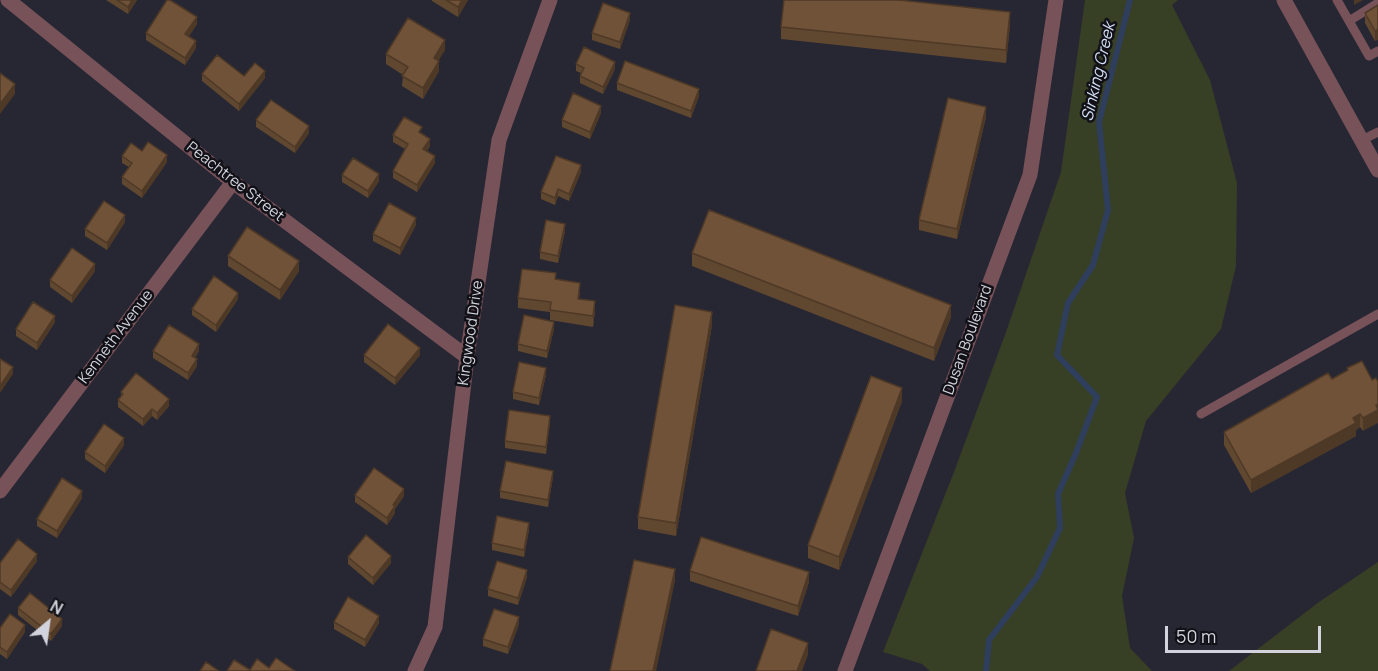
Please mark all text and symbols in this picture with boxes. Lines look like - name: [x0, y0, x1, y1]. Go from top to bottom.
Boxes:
- water label: Sinking Creek: [1078, 21, 1120, 123]
- street label: Peachtree Street: [183, 138, 287, 226]
- street label: Kingwood Drive: [455, 279, 487, 387]
- street label: Dusan Boulevard: [940, 283, 996, 397]
- street label: Kenneth Avenue: [75, 287, 157, 387]
- north arrow: [18, 593, 78, 653]
- text: N: [46, 595, 67, 620]
- scale bar: [1168, 614, 1324, 652]
- text: 50 m: [1176, 624, 1216, 648]

